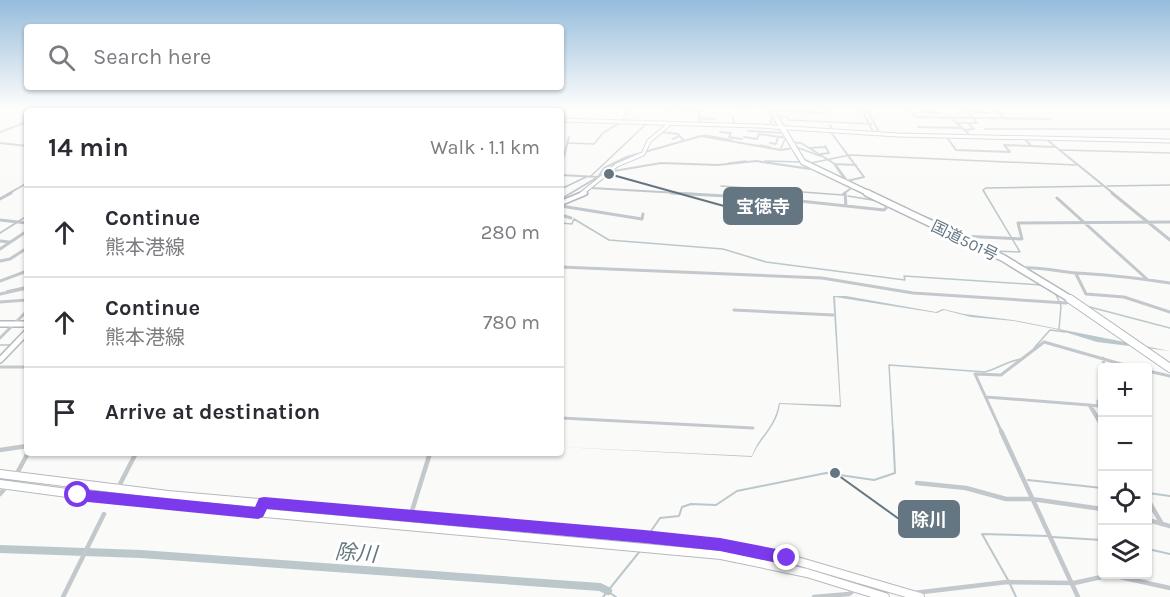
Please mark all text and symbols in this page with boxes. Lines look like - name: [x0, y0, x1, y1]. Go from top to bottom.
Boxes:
- search box: [24, 24, 564, 90]
- icon: search: [45, 41, 78, 74]
- text: Search here: [93, 44, 211, 70]
- text: 14 min: [48, 132, 129, 163]
- text: Walk · 1.1 km: [430, 136, 540, 159]
- callout: 宝徳寺: [724, 188, 802, 224]
- text: 宝徳寺: [736, 196, 790, 218]
- text: Continue: [105, 205, 200, 231]
- icon: ahead: [48, 216, 81, 249]
- street label: 国道501号: [928, 216, 1001, 265]
- text: 280 m: [481, 221, 540, 244]
- text: 熊本港線: [105, 236, 185, 259]
- text: Continue: [105, 295, 200, 321]
- icon: ahead: [48, 306, 81, 339]
- text: 780 m: [483, 311, 540, 334]
- text: 熊本港線: [105, 326, 185, 349]
- map controls: [1098, 363, 1152, 579]
- button: +: [1098, 363, 1152, 417]
- icon: arrive: [48, 396, 81, 429]
- text: Arrive at destination: [105, 399, 320, 425]
- button: −: [1098, 417, 1152, 471]
- button: locate: [1098, 471, 1152, 525]
- route start: [64, 481, 90, 507]
- callout: 除川: [899, 501, 959, 537]
- text: 除川: [911, 509, 947, 531]
- button: layers: [1098, 525, 1152, 579]
- water label: 除川: [334, 540, 380, 567]
- route end: [773, 544, 799, 570]

